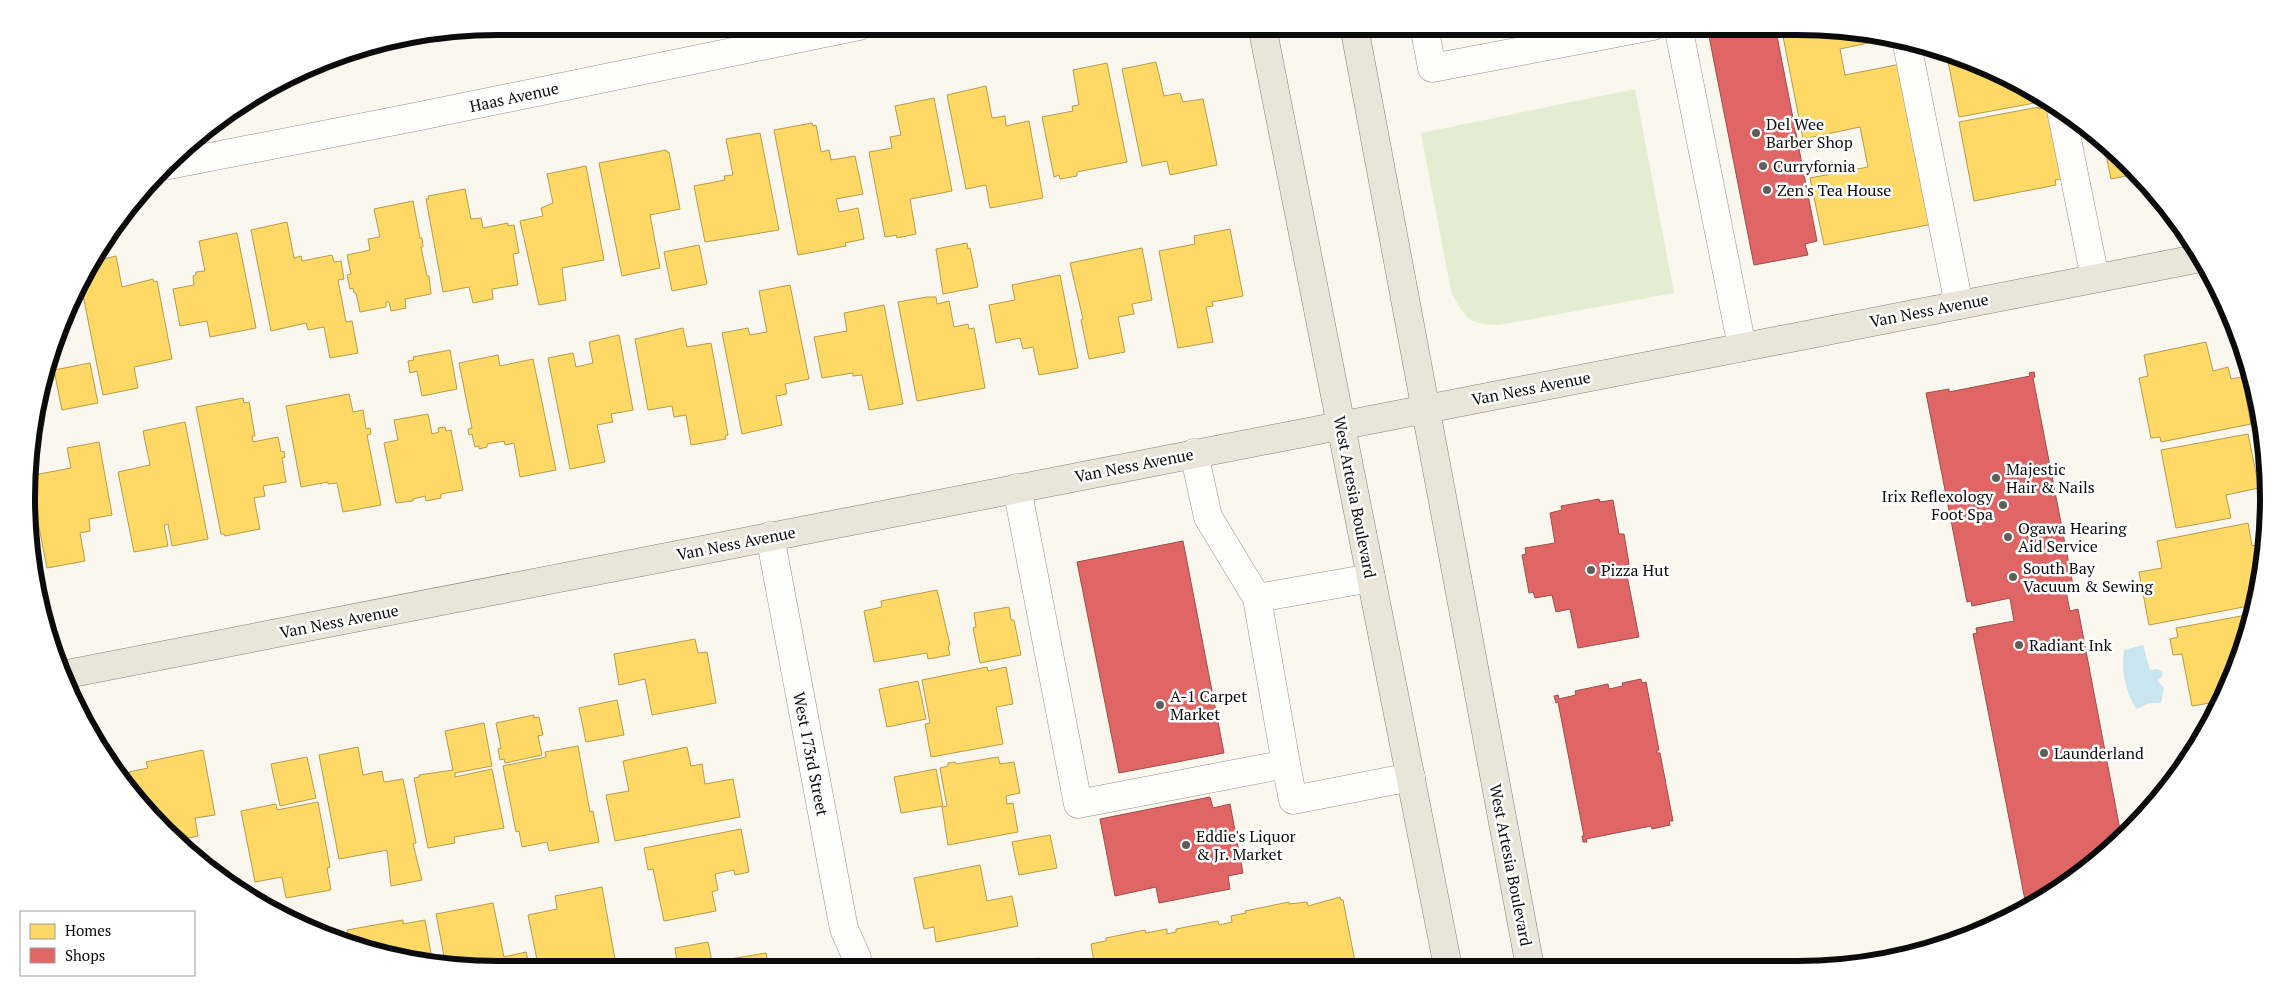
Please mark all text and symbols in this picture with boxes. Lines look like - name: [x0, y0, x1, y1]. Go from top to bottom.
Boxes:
- street label: Haas Avenue: [467, 77, 561, 117]
- place label: Del Wee Barber Shop: [1766, 113, 1853, 153]
- marker: Del Wee Barber Shop: [1750, 127, 1762, 139]
- place label: Curryfornia: [1773, 155, 1856, 177]
- marker: Curryfornia: [1757, 160, 1769, 172]
- place label: Zen's Tea House: [1777, 179, 1891, 201]
- marker: Zen's Tea House: [1761, 184, 1773, 196]
- street label: Van Ness Avenue: [1868, 288, 1990, 332]
- street label: Van Ness Avenue: [1470, 366, 1592, 410]
- street label: West Artesia Boulevard: [1328, 414, 1382, 580]
- street label: Van Ness Avenue: [1073, 443, 1195, 487]
- place label: Majestic Hair & Nails: [2006, 458, 2095, 498]
- marker: Majestic Hair & Nails: [1990, 472, 2002, 484]
- place label: Irix Reflexology Foot Spa: [1882, 485, 1994, 525]
- marker: Irix Reflexology Foot Spa: [1997, 499, 2009, 511]
- place label: Ogawa Hearing Aid Service: [2018, 517, 2127, 557]
- street label: Van Ness Avenue: [675, 521, 797, 565]
- marker: Ogawa Hearing Aid Service: [2002, 531, 2014, 543]
- place label: South Bay Vacuum & Sewing: [2023, 557, 2154, 597]
- place label: Pizza Hut: [1601, 559, 1669, 581]
- marker: Pizza Hut: [1585, 564, 1597, 576]
- marker: South Bay Vacuum & Sewing: [2007, 571, 2019, 583]
- street label: Van Ness Avenue: [278, 599, 400, 643]
- place label: Radiant Ink: [2029, 634, 2113, 656]
- marker: Radiant Ink: [2013, 639, 2025, 651]
- place label: A-1 Carpet Market: [1170, 685, 1247, 725]
- street label: West 173rd Street: [788, 690, 834, 818]
- marker: A-1 Carpet Market: [1154, 699, 1166, 711]
- place label: Launderland: [2054, 742, 2144, 764]
- marker: Launderland: [2038, 747, 2050, 759]
- street label: West Artesia Boulevard: [1484, 782, 1538, 948]
- place label: Eddie's Liquor & Jr. Market: [1196, 825, 1297, 865]
- marker: Eddie's Liquor & Jr. Market: [1180, 839, 1192, 851]
- legend: [20, 911, 195, 976]
- text: Homes: [65, 920, 111, 940]
- text: Shops: [65, 945, 105, 965]

